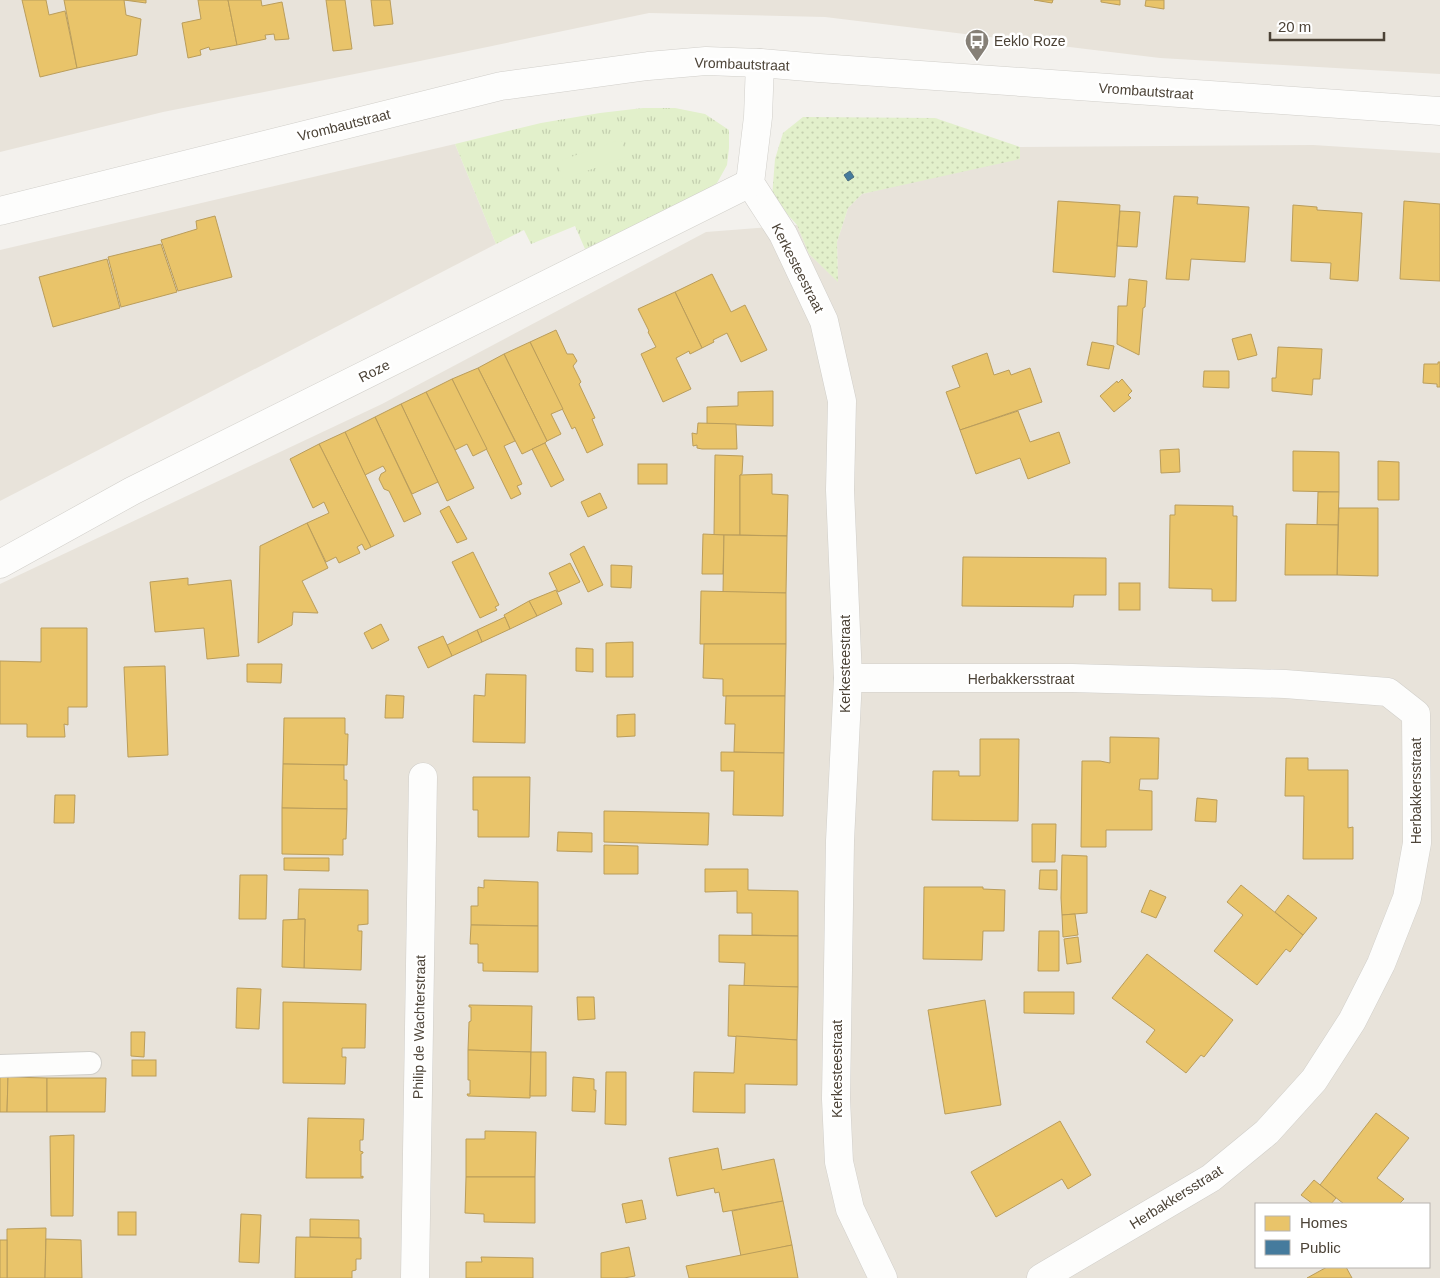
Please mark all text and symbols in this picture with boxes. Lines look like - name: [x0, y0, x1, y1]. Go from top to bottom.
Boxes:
- scale bar: [1270, 10, 1384, 42]
- text: 20 m: [1278, 18, 1311, 35]
- bus stop icon: Eeklo Roze: [964, 28, 990, 62]
- place label: Eeklo Roze: [994, 33, 1066, 49]
- street label: Vrombautstraat: [694, 54, 790, 74]
- street label: Vrombautstraat: [1098, 80, 1194, 102]
- street label: Vrombautstraat: [296, 106, 392, 144]
- street label: Kerkesteestraat: [769, 221, 827, 315]
- street label: Roze: [356, 356, 392, 386]
- street label: Kerkesteestraat: [837, 615, 853, 713]
- street label: Herbakkersstraat: [968, 671, 1074, 687]
- street label: Herbakkersstraat: [1408, 738, 1424, 844]
- street label: Philip de Wachterstraat: [410, 955, 428, 1099]
- street label: Kerkesteestraat: [829, 1020, 845, 1118]
- street label: Herbakkersstraat: [1127, 1162, 1226, 1232]
- legend: [1255, 1203, 1430, 1268]
- text: Homes: [1300, 1214, 1348, 1231]
- text: Public: [1300, 1239, 1341, 1256]

